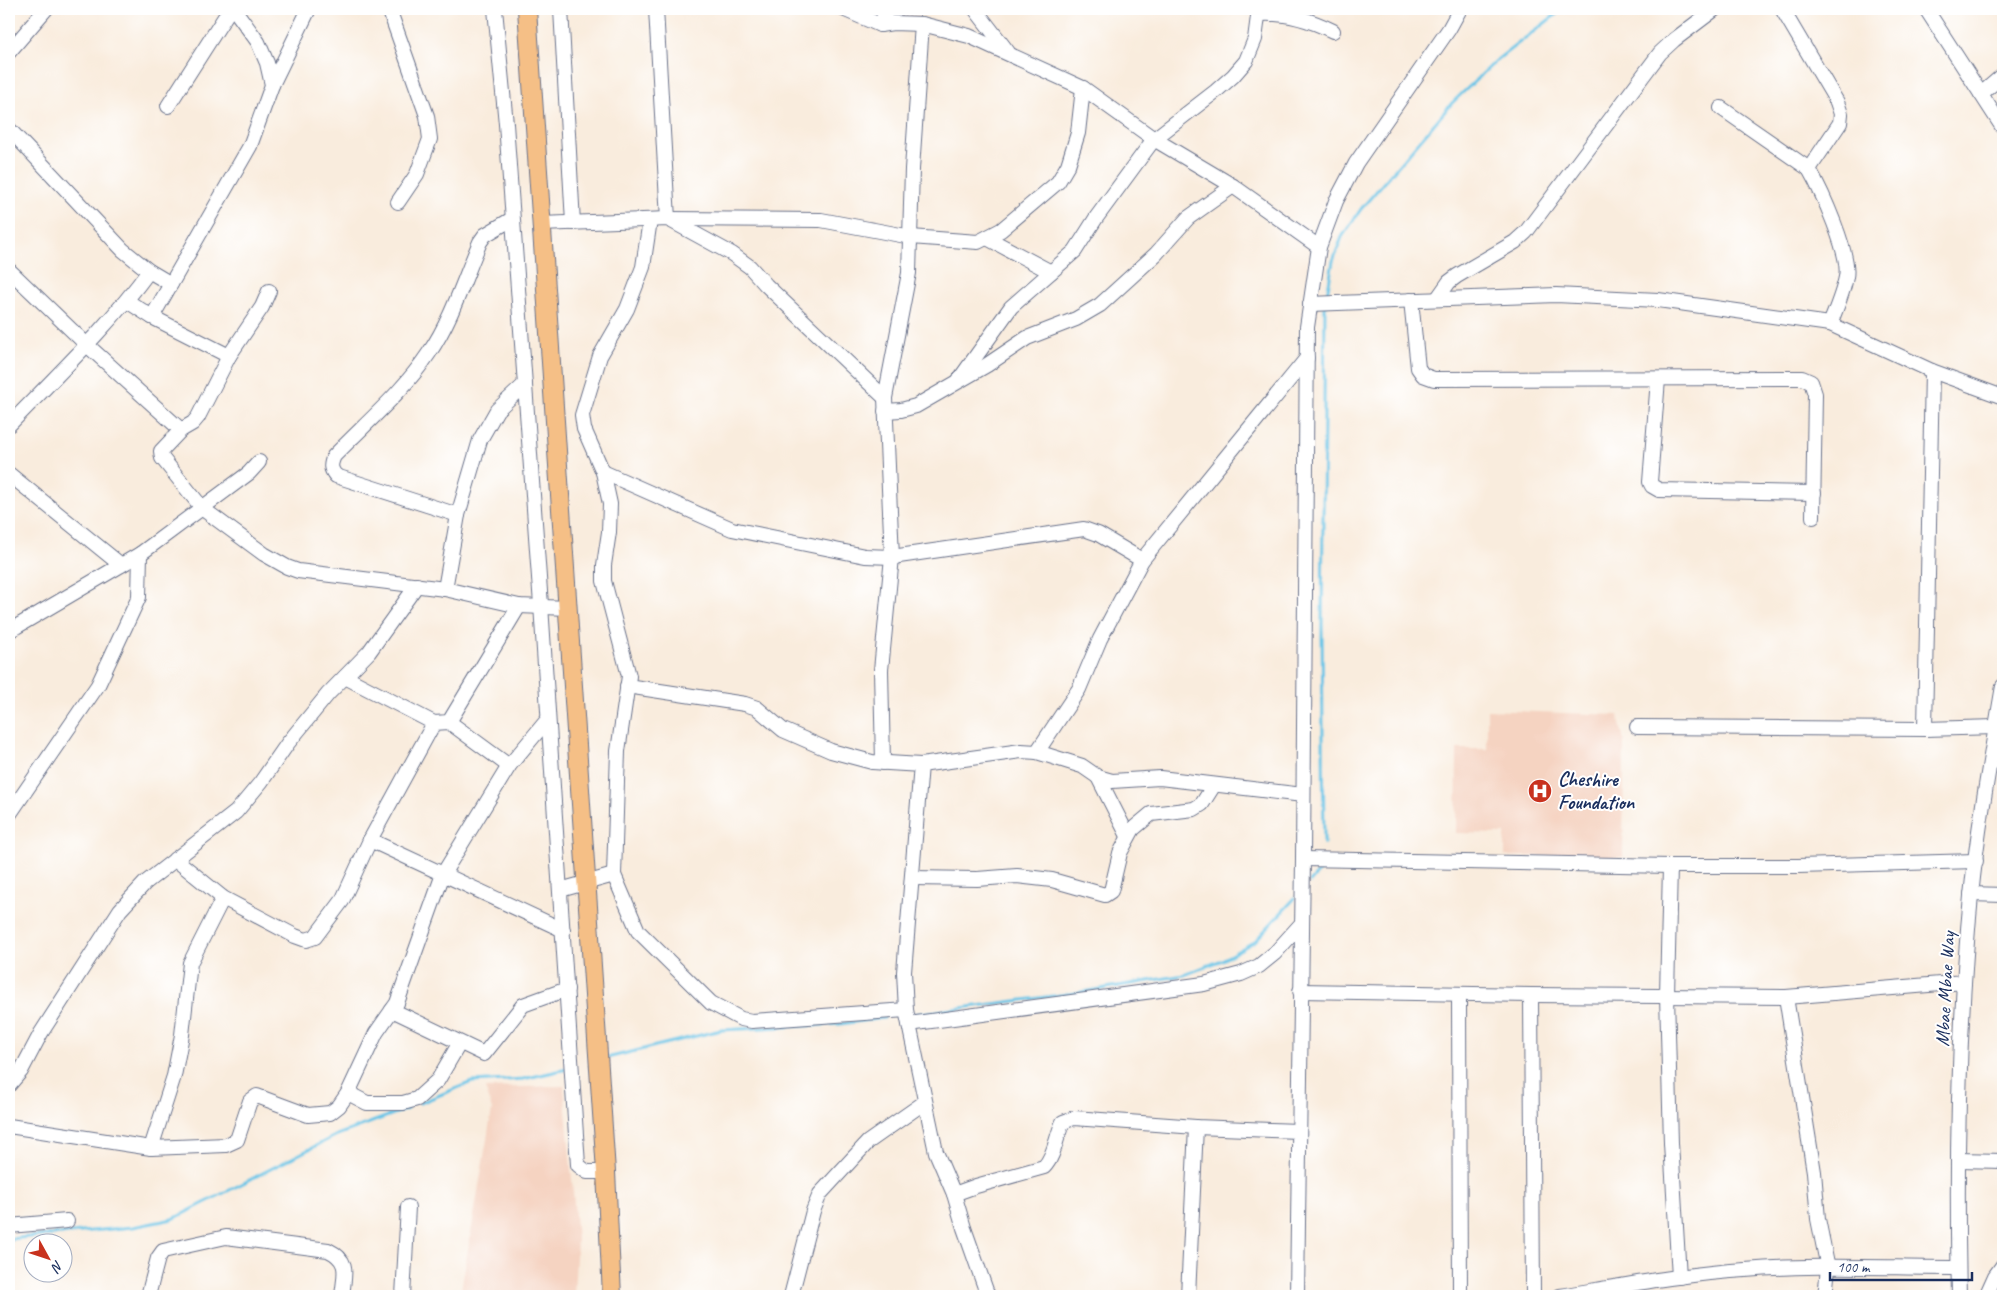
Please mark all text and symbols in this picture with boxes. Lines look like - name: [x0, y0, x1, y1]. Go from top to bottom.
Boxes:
- place label: Cheshire Foundation: [1558, 767, 1635, 815]
- hospital icon: Cheshire Foundation: [1527, 778, 1553, 804]
- street label: Mbae Mbae Way: [1930, 929, 1961, 1047]
- north arrow: [22, 1232, 72, 1282]
- scale bar: [1830, 1250, 1972, 1282]
- text: N: [47, 1257, 67, 1277]
- text: 100 m: [1837, 1258, 1871, 1277]

